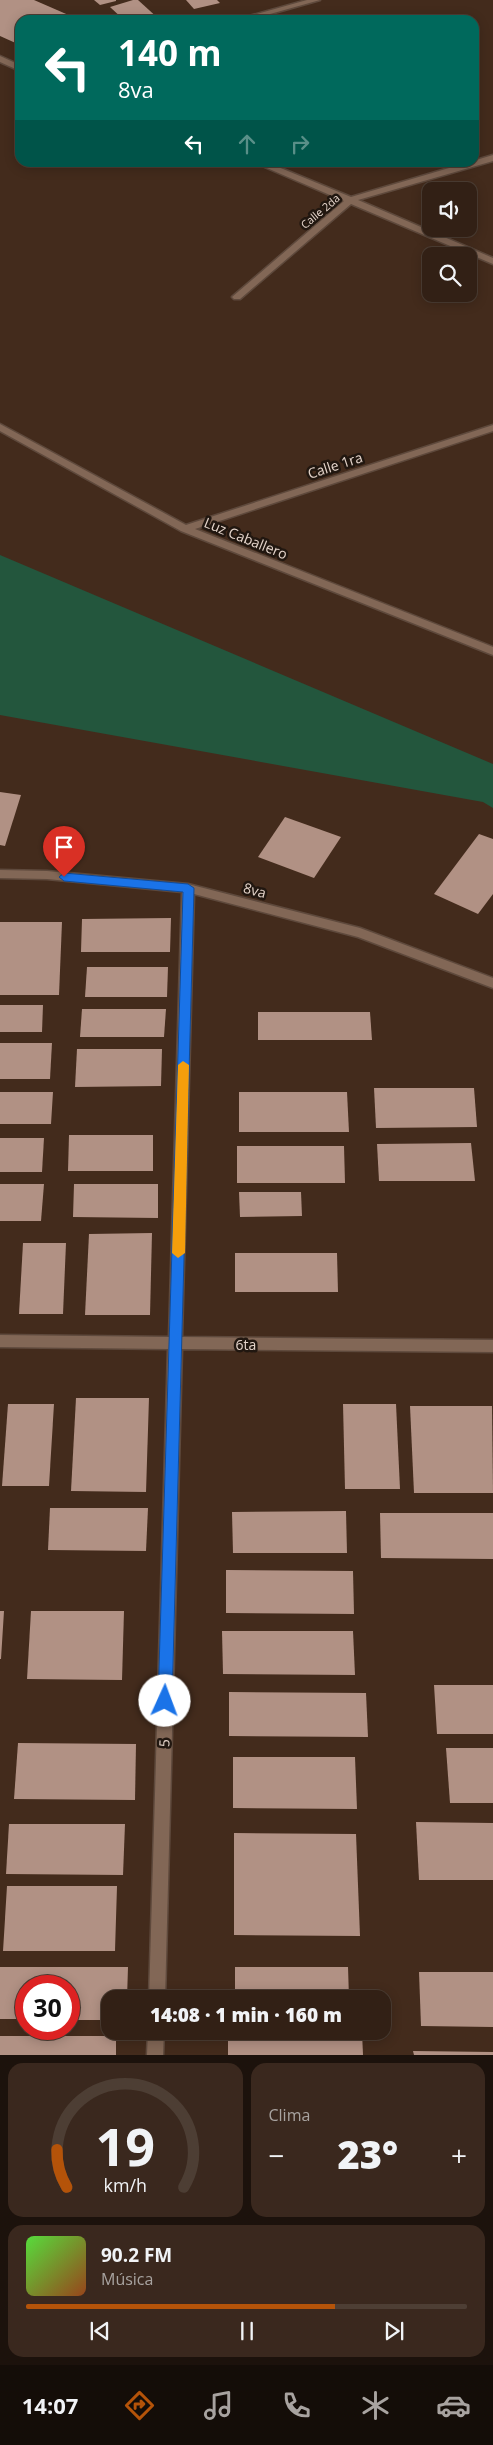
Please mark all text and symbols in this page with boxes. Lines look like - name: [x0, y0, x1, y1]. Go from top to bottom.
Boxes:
- text: 140 m: [118, 29, 222, 76]
- icon: left: [35, 35, 100, 100]
- text: 8va: [118, 74, 154, 104]
- icon: left: [180, 130, 208, 158]
- icon: ahead: [233, 130, 261, 158]
- icon: right: [286, 130, 314, 158]
- map controls: [422, 182, 477, 302]
- button: sound: [422, 182, 477, 237]
- street label: Calle 2da: [297, 190, 343, 232]
- button: search: [422, 247, 477, 302]
- street label: Calle 1ra: [305, 447, 365, 483]
- street label: Luz Caballero: [202, 513, 290, 563]
- pin: [43, 826, 85, 877]
- icon: arrive: [50, 833, 78, 861]
- street label: 8va: [242, 878, 268, 902]
- street label: 6ta: [236, 1335, 256, 1354]
- position arrow: [138, 1674, 190, 1726]
- street label: 5: [154, 1739, 174, 1747]
- speed limit sign: 30: [15, 1975, 80, 2040]
- text: 14:08 · 1 min · 160 m: [150, 2002, 342, 2028]
- text: Clima: [269, 2104, 310, 2126]
- text: 19: [96, 2110, 155, 2181]
- text: 23°: [337, 2128, 398, 2180]
- text: −: [269, 2136, 285, 2174]
- text: +: [451, 2136, 467, 2174]
- text: km/h: [104, 2173, 147, 2197]
- text: 90.2 FM: [101, 2242, 172, 2268]
- text: Música: [101, 2268, 153, 2290]
- icon: previous: [86, 2317, 114, 2345]
- icon: pause: [233, 2317, 261, 2345]
- icon: next: [380, 2317, 408, 2345]
- icon: directions: [122, 2388, 157, 2423]
- icon: music: [201, 2388, 236, 2423]
- icon: phone: [279, 2388, 314, 2423]
- icon: climate: [358, 2388, 393, 2423]
- icon: car: [436, 2388, 471, 2423]
- text: 14:07: [22, 2390, 78, 2420]

